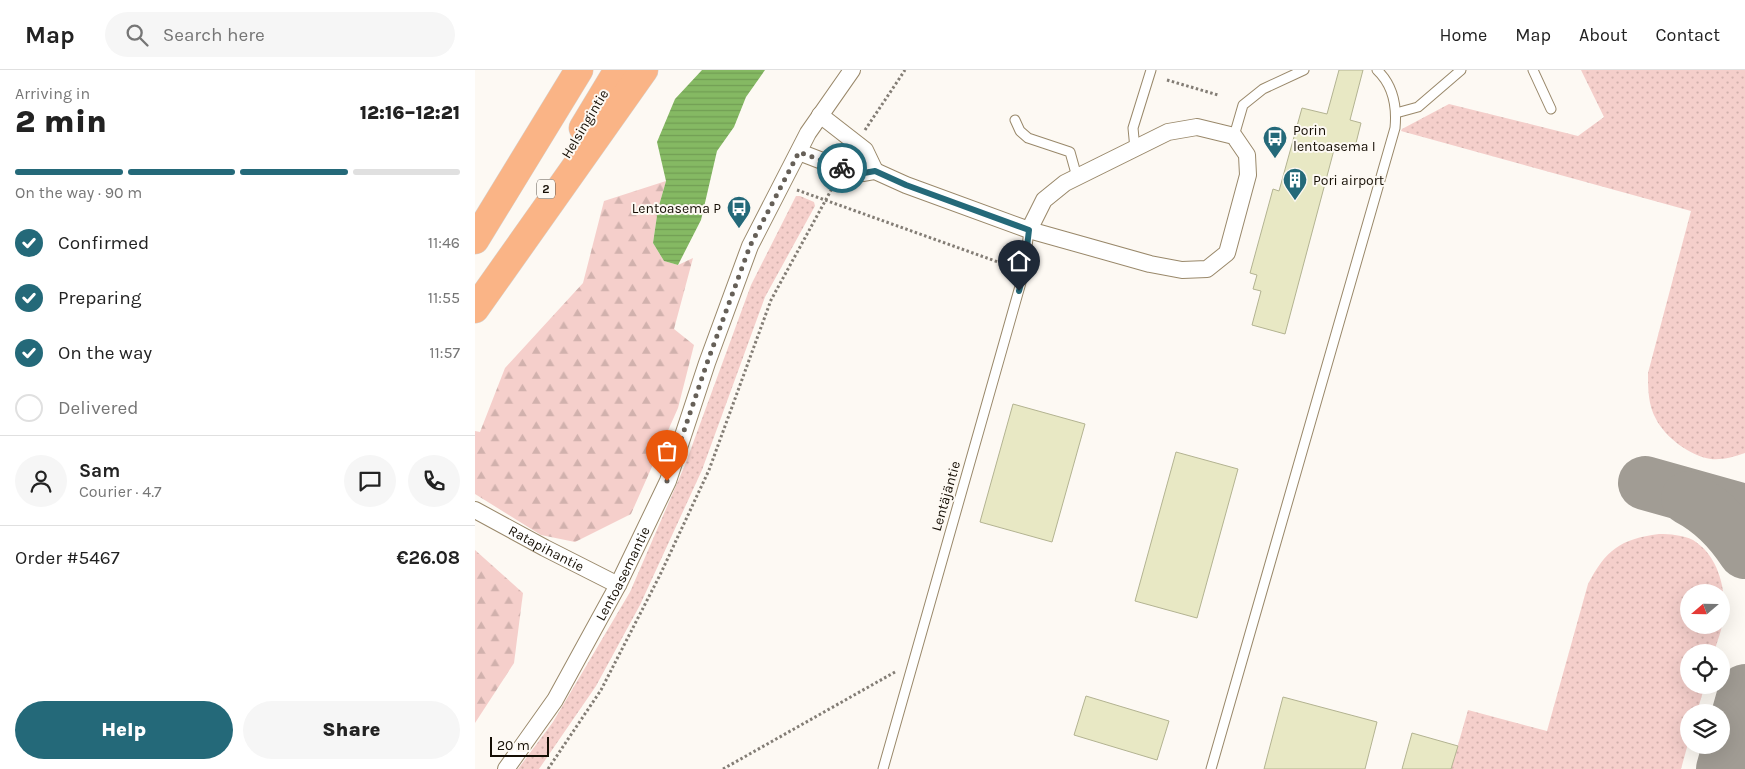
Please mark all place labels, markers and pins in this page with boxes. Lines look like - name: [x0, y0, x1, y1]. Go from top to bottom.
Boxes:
- place label: Porin lentoasema I: [1293, 122, 1376, 155]
- bus stop icon: Porin lentoasema I: [1262, 125, 1288, 159]
- building icon: Pori airport: [1282, 167, 1308, 201]
- place label: Pori airport: [1313, 172, 1384, 189]
- bus stop icon: Lentoasema P: [726, 195, 752, 229]
- place label: Lentoasema P: [632, 200, 721, 217]
- pin: [998, 240, 1040, 291]
- pin: [646, 430, 688, 481]

